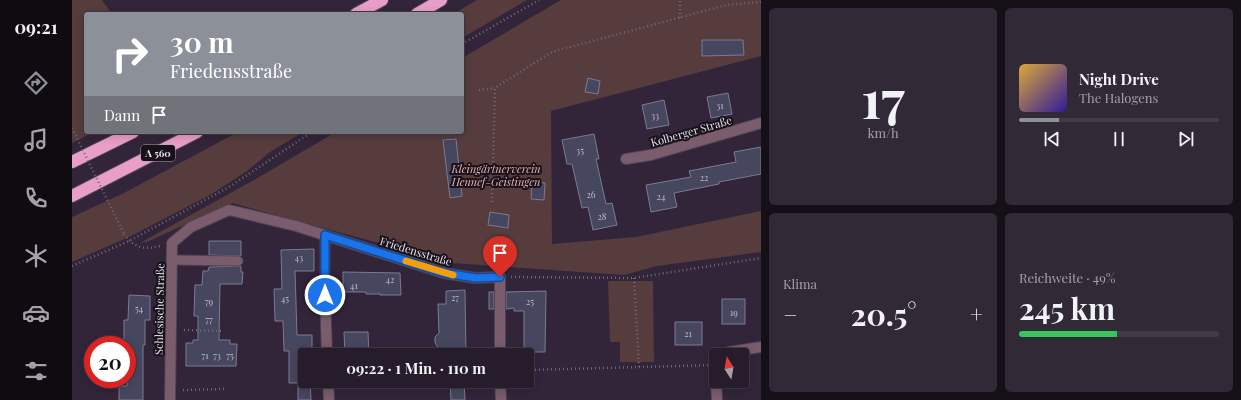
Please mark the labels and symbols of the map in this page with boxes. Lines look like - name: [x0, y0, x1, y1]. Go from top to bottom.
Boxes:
- house number: 31: [716, 99, 724, 111]
- house number: 33: [651, 109, 659, 121]
- street label: Kolberger Straße: [649, 112, 734, 150]
- house number: 35: [576, 144, 584, 156]
- road number: A 560: [141, 145, 175, 161]
- park label: Kleingärtnerverein Hennef-Geistingen: [450, 161, 541, 189]
- house number: 22: [700, 171, 708, 183]
- house number: 26: [587, 188, 596, 200]
- house number: 24: [657, 190, 666, 202]
- house number: 28: [598, 210, 607, 222]
- street label: Friedensstraße: [378, 233, 454, 269]
- pin: [483, 236, 517, 277]
- house number: 43: [295, 251, 303, 263]
- street label: Schlesische Straße: [151, 263, 167, 355]
- house number: 42: [386, 273, 394, 285]
- position arrow: [304, 274, 346, 316]
- house number: 41: [350, 279, 359, 291]
- house number: 27: [451, 291, 459, 303]
- house number: 45: [281, 292, 289, 304]
- house number: 79: [205, 295, 214, 307]
- house number: 25: [526, 295, 534, 307]
- house number: 54: [135, 302, 144, 314]
- house number: 19: [730, 306, 738, 318]
- house number: 77: [205, 313, 213, 325]
- house number: 21: [684, 327, 692, 339]
- speed limit sign: 20: [84, 336, 136, 388]
- north arrow: [709, 348, 749, 388]
- house number: 71: [202, 349, 209, 361]
- house number: 73: [213, 349, 221, 361]
- house number: 75: [226, 349, 234, 361]

